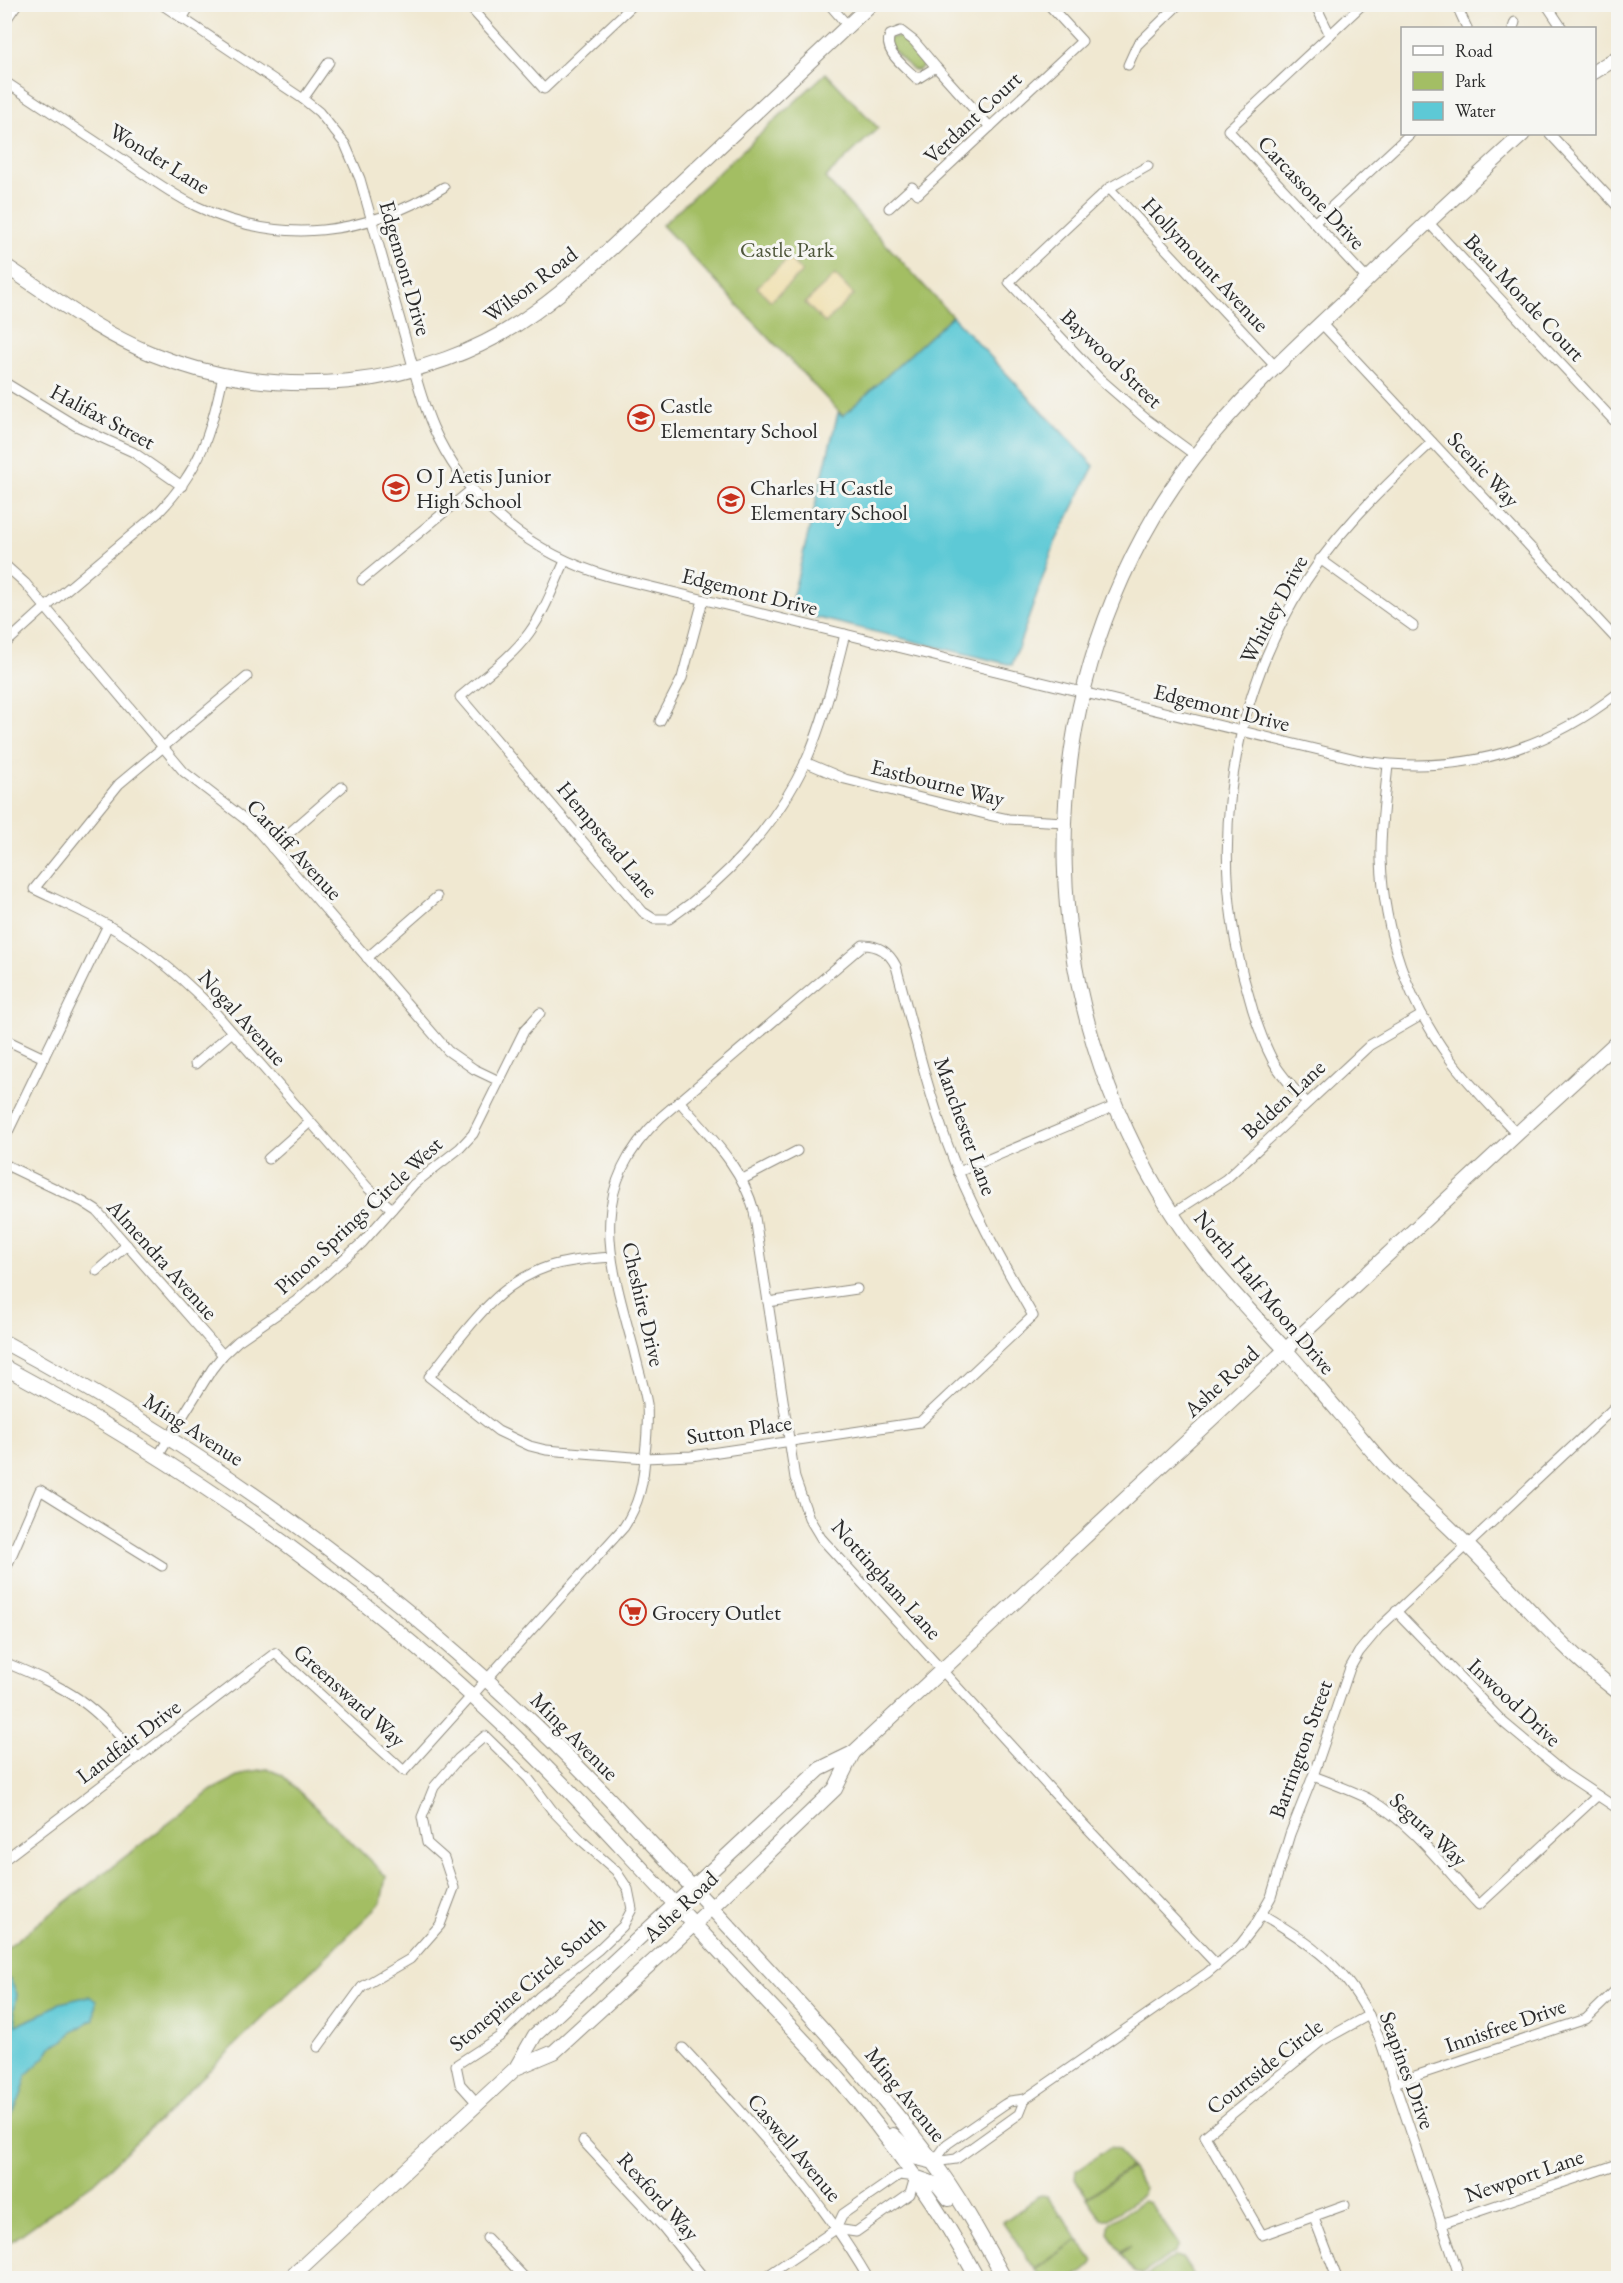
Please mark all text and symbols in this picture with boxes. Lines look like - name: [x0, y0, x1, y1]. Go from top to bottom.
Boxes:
- legend: [1401, 27, 1596, 135]
- text: Road: [1455, 39, 1494, 62]
- street label: Verdant Court: [917, 65, 1028, 170]
- text: Park: [1455, 69, 1486, 92]
- text: Water: [1455, 99, 1496, 122]
- street label: Wonder Lane: [104, 116, 216, 201]
- street label: Carcassone Drive: [1251, 129, 1372, 256]
- street label: Hollymount Avenue: [1136, 191, 1276, 338]
- street label: Edgemont Drive: [372, 197, 439, 339]
- street label: Beau Monde Court: [1458, 227, 1591, 367]
- park label: Castle Park: [740, 235, 835, 264]
- street label: Wilson Road: [477, 239, 584, 329]
- street label: Baywood Street: [1054, 302, 1169, 414]
- street label: Halifax Street: [45, 377, 160, 456]
- place label: Castle Elementary School: [660, 391, 818, 445]
- school or university icon: Castle Elementary School: [626, 403, 656, 433]
- street label: Scenic Way: [1441, 425, 1526, 514]
- place label: O J Aetis Junior High School: [416, 461, 552, 515]
- school or university icon: O J Aetis Junior High School: [381, 473, 411, 503]
- place label: Charles H Castle Elementary School: [750, 473, 908, 527]
- school or university icon: Charles H Castle Elementary School: [716, 485, 746, 515]
- street label: Whitley Drive: [1233, 550, 1314, 668]
- street label: Edgemont Drive: [679, 561, 821, 622]
- street label: Edgemont Drive: [1151, 677, 1293, 738]
- street label: Eastbourne Way: [868, 752, 1008, 813]
- street label: Hempstead Lane: [550, 775, 665, 904]
- street label: Cardiff Avenue: [240, 792, 349, 907]
- street label: Nogal Avenue: [192, 963, 294, 1072]
- street label: Manchester Lane: [927, 1053, 1004, 1200]
- street label: Belden Lane: [1235, 1053, 1332, 1146]
- street label: Pinon Springs Circle West: [268, 1130, 448, 1301]
- street label: Almendra Avenue: [100, 1192, 225, 1326]
- street label: North Half Moon Drive: [1187, 1204, 1342, 1381]
- street label: Cheshire Drive: [615, 1239, 672, 1369]
- street label: Ashe Road: [1177, 1339, 1266, 1424]
- street label: Ming Avenue: [138, 1386, 250, 1473]
- street label: Sutton Place: [685, 1408, 794, 1451]
- street label: Nottingham Lane: [825, 1513, 949, 1646]
- supermarket icon: Grocery Outlet: [618, 1597, 648, 1627]
- place label: Grocery Outlet: [652, 1598, 781, 1627]
- street label: Greensward Way: [287, 1637, 412, 1754]
- street label: Inwood Drive: [1462, 1652, 1568, 1753]
- street label: Barrington Street: [1262, 1676, 1339, 1822]
- street label: Ming Avenue: [524, 1686, 625, 1787]
- street label: Landfair Drive: [70, 1692, 187, 1790]
- street label: Segura Way: [1383, 1786, 1474, 1873]
- street label: Ashe Road: [636, 1864, 725, 1949]
- street label: Stonepine Circle South: [443, 1909, 612, 2058]
- street label: Innisfree Drive: [1441, 1991, 1570, 2060]
- street label: Seapines Drive: [1373, 2007, 1442, 2133]
- street label: Courtside Circle: [1200, 2012, 1329, 2121]
- street label: Ming Avenue: [858, 2041, 953, 2148]
- street label: Caswell Avenue: [741, 2087, 849, 2208]
- street label: Newport Lane: [1461, 2141, 1588, 2209]
- street label: Rexford Way: [611, 2146, 706, 2247]

